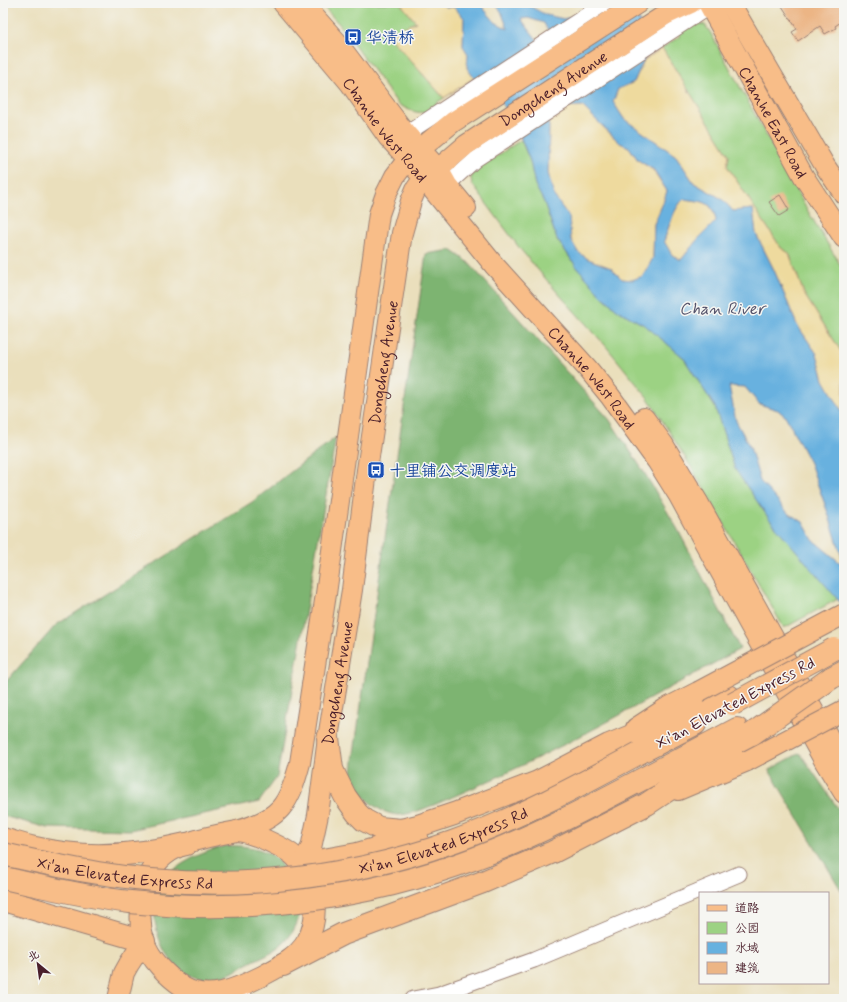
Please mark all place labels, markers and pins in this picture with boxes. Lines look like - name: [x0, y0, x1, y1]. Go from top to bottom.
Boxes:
- bus stop icon: 华清桥: [343, 27, 363, 47]
- place label: 华清桥: [366, 28, 414, 49]
- bus stop icon: 十里铺公交调度站: [366, 460, 386, 480]
- place label: 十里铺公交调度站: [389, 461, 517, 482]

